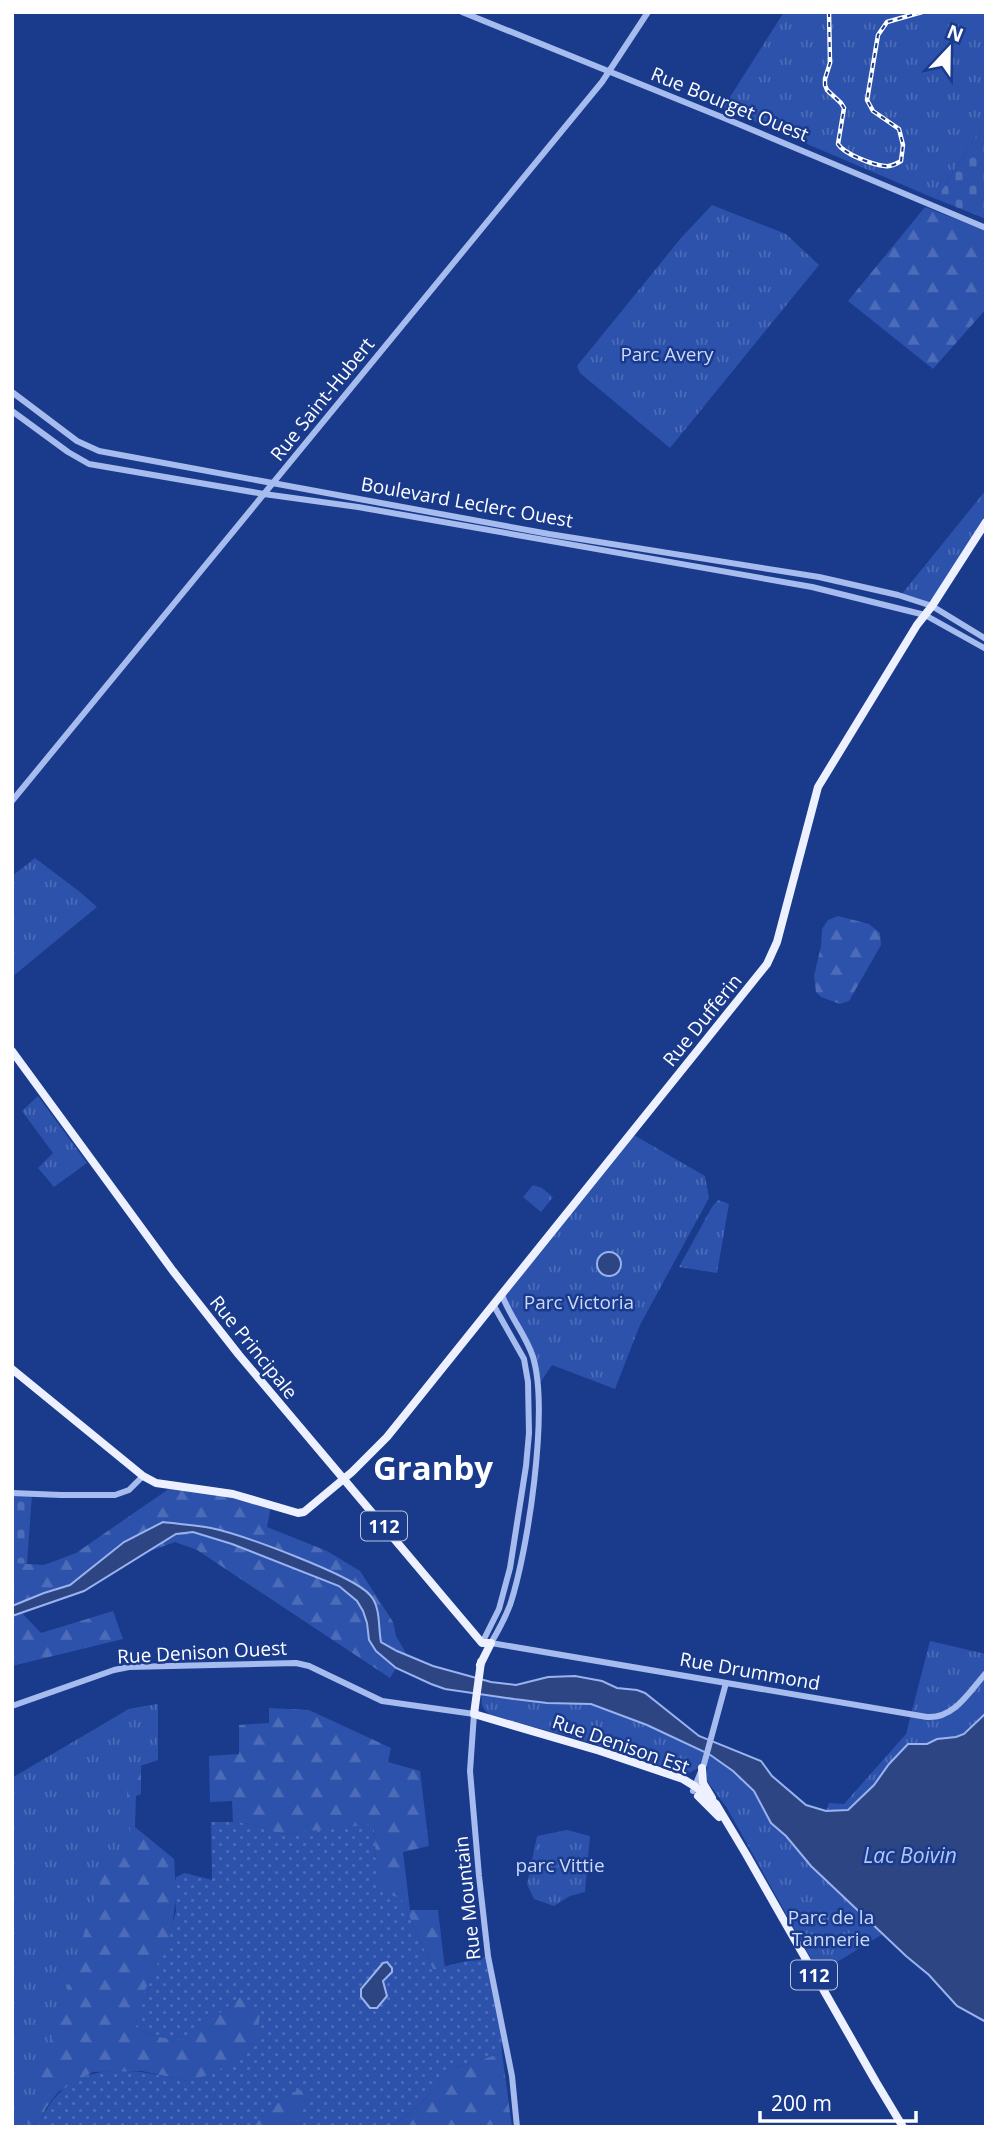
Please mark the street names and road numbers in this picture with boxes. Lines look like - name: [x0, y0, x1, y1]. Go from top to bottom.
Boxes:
- street label: Rue Bourget Ouest: [647, 61, 813, 148]
- street label: Rue Saint-Hubert: [264, 332, 380, 466]
- street label: Boulevard Leclerc Ouest: [359, 471, 575, 534]
- street label: Rue Dufferin: [657, 968, 747, 1072]
- street label: Rue Principale: [204, 1290, 304, 1404]
- road number: 112: [361, 1512, 407, 1540]
- street label: Rue Denison Ouest: [116, 1635, 288, 1669]
- street label: Rue Drummond: [678, 1646, 822, 1696]
- street label: Rue Denison Est: [549, 1708, 693, 1780]
- street label: Rue Mountain: [448, 1835, 486, 1961]
- road number: 112: [791, 1961, 837, 1990]

